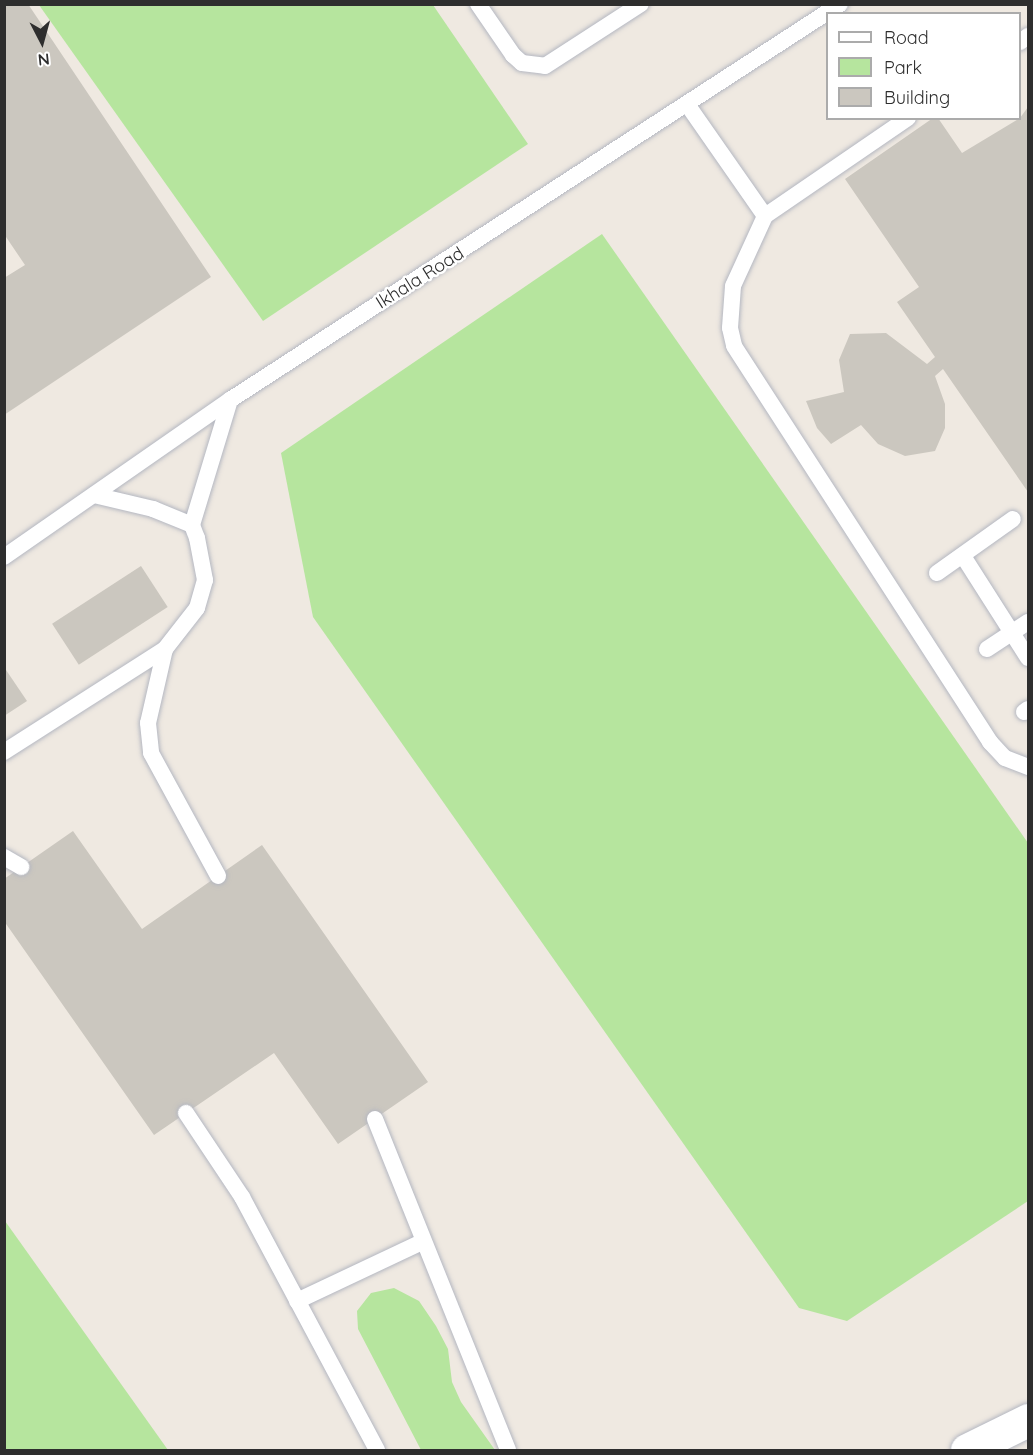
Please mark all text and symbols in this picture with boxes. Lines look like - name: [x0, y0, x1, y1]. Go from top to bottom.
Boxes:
- north arrow: [12, 12, 72, 72]
- legend: [826, 12, 1021, 120]
- text: Road: [884, 26, 929, 49]
- text: N: [37, 49, 51, 70]
- text: Park: [884, 56, 922, 79]
- text: Building: [884, 86, 950, 109]
- street label: Ikhala Road: [372, 242, 468, 314]

